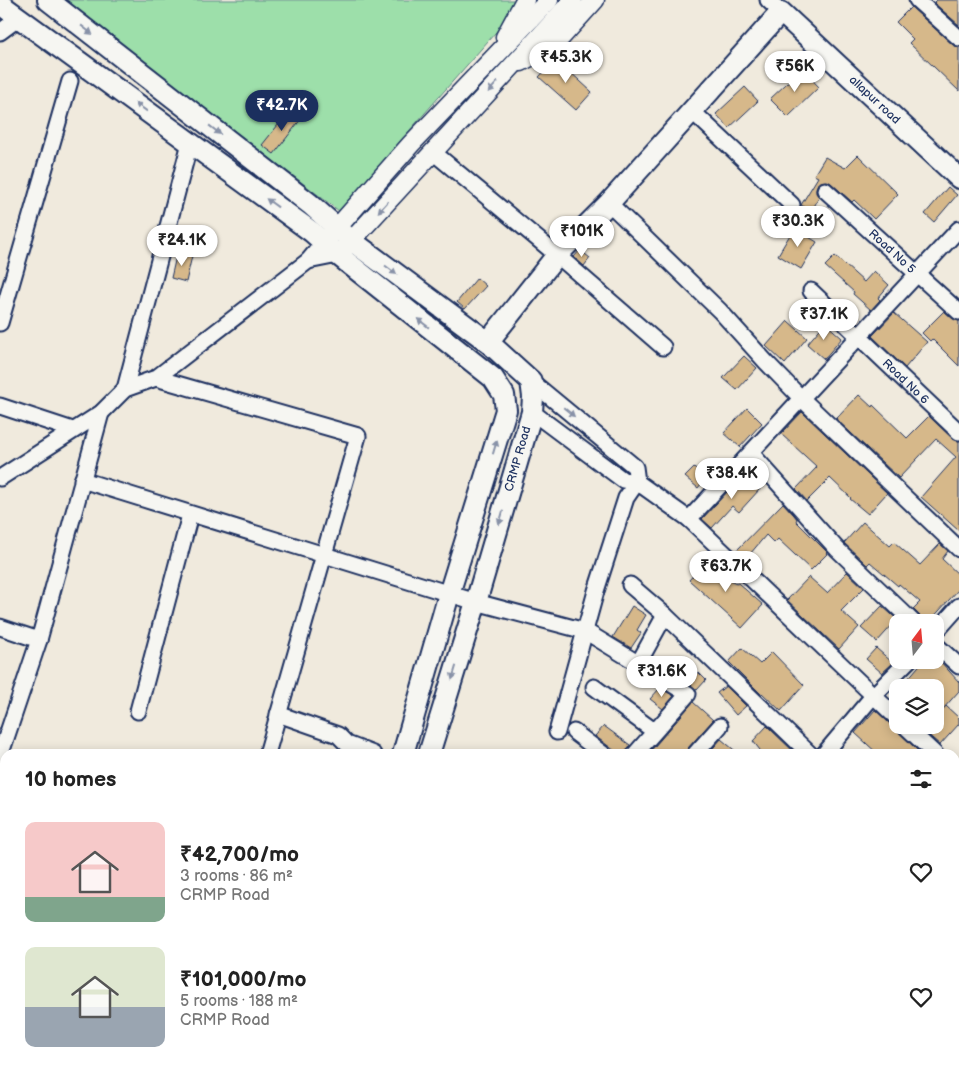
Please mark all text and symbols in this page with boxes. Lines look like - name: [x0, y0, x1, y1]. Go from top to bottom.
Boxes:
- one-way arrow: [80, 25, 93, 35]
- pin: ₹45.3K: [525, 42, 607, 84]
- text: ₹45.3K: [540, 48, 592, 67]
- pin: ₹56K: [765, 51, 825, 93]
- text: ₹56K: [776, 57, 814, 76]
- street label: allapur road: [846, 72, 904, 127]
- one-way arrow: [487, 80, 499, 92]
- pin: ₹42.7K: [241, 90, 323, 132]
- text: ₹42.7K: [256, 96, 308, 115]
- one-way arrow: [134, 102, 148, 112]
- one-way arrow: [208, 124, 221, 135]
- one-way arrow: [265, 198, 279, 208]
- one-way arrow: [377, 200, 389, 212]
- pin: ₹30.3K: [757, 206, 839, 248]
- text: ₹30.3K: [772, 212, 824, 231]
- pin: ₹101K: [547, 216, 617, 258]
- text: ₹101K: [560, 222, 604, 241]
- pin: ₹24.1K: [141, 224, 223, 267]
- street label: Road No 5: [866, 226, 919, 277]
- text: ₹24.1K: [158, 231, 206, 250]
- one-way arrow: [384, 265, 398, 275]
- pin: ₹37.1K: [783, 298, 865, 341]
- text: ₹37.1K: [800, 305, 848, 324]
- one-way arrow: [417, 318, 430, 328]
- street label: Road No 6: [879, 356, 932, 407]
- one-way arrow: [562, 407, 575, 418]
- street label: CRMP Road: [502, 425, 535, 493]
- one-way arrow: [491, 439, 499, 454]
- pin: ₹38.4K: [691, 458, 773, 500]
- text: ₹38.4K: [706, 464, 758, 483]
- one-way arrow: [496, 510, 504, 525]
- pin: ₹63.7K: [685, 550, 767, 593]
- text: ₹63.7K: [700, 557, 752, 576]
- north arrow: [889, 614, 944, 669]
- map controls: [889, 614, 944, 734]
- pin: ₹31.6K: [621, 656, 703, 698]
- text: ₹31.6K: [637, 662, 687, 681]
- one-way arrow: [450, 666, 458, 681]
- button: layers: [889, 679, 944, 734]
- icon: filters: [907, 765, 935, 793]
- text: 10 homes: [25, 767, 116, 792]
- icon: home: [65, 842, 125, 902]
- text: ₹42,700/mo: [180, 842, 299, 867]
- icon: heart: [907, 858, 935, 886]
- text: 3 rooms · 86 m²: [180, 867, 293, 886]
- text: CRMP Road: [180, 886, 270, 905]
- icon: home: [65, 967, 125, 1027]
- text: ₹101,000/mo: [180, 967, 306, 992]
- icon: heart: [907, 983, 935, 1011]
- text: 5 rooms · 188 m²: [180, 992, 298, 1011]
- text: CRMP Road: [180, 1011, 270, 1030]

